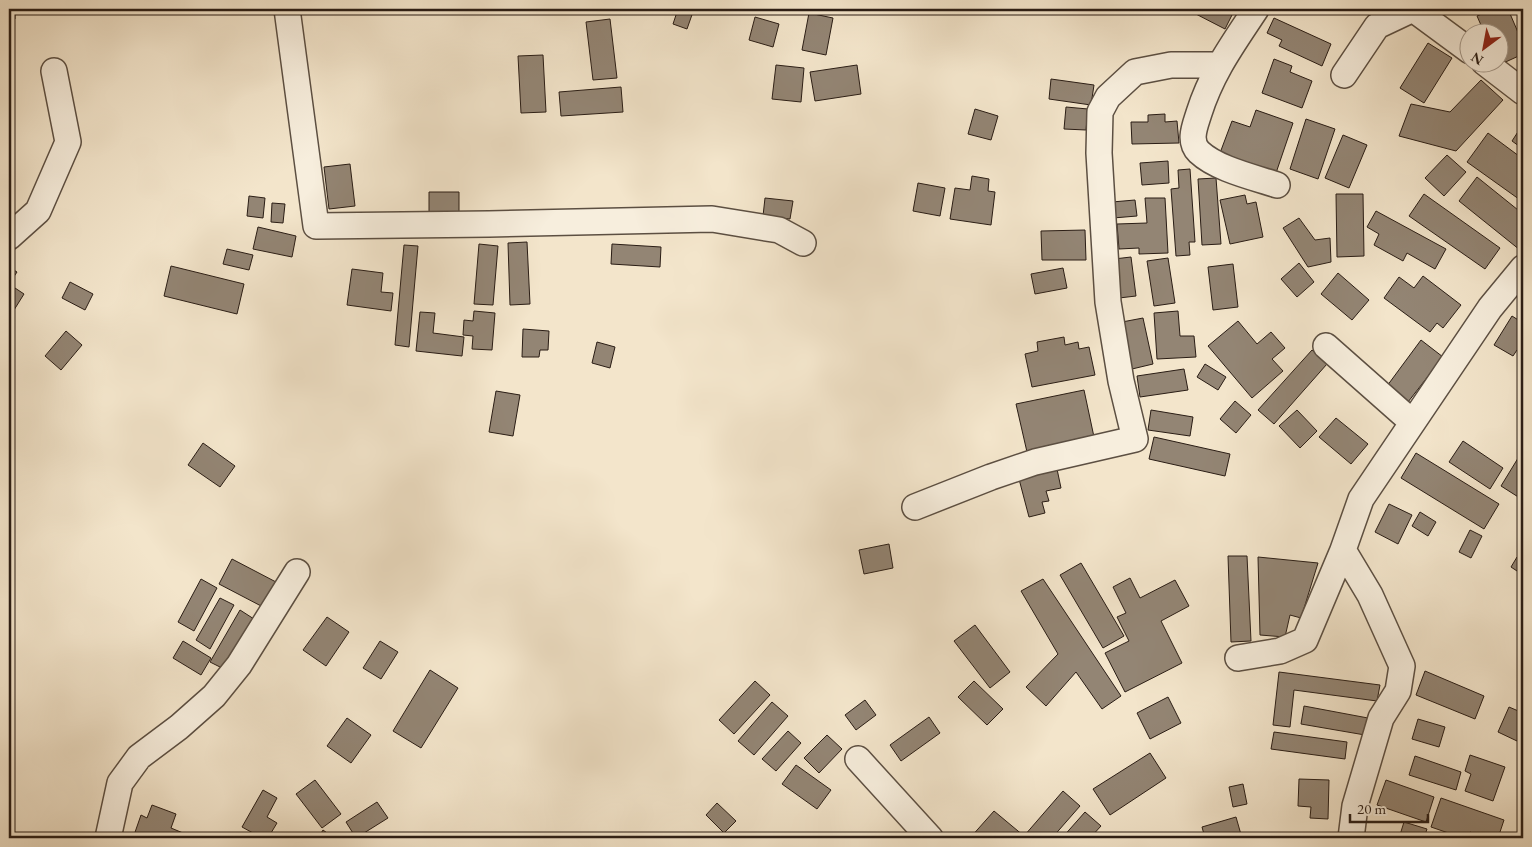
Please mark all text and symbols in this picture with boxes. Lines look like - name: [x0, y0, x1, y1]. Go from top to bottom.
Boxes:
- north arrow: [1460, 22, 1510, 72]
- text: N: [1467, 48, 1487, 70]
- scale bar: [1350, 792, 1427, 824]
- text: 20 m: [1357, 799, 1386, 818]

